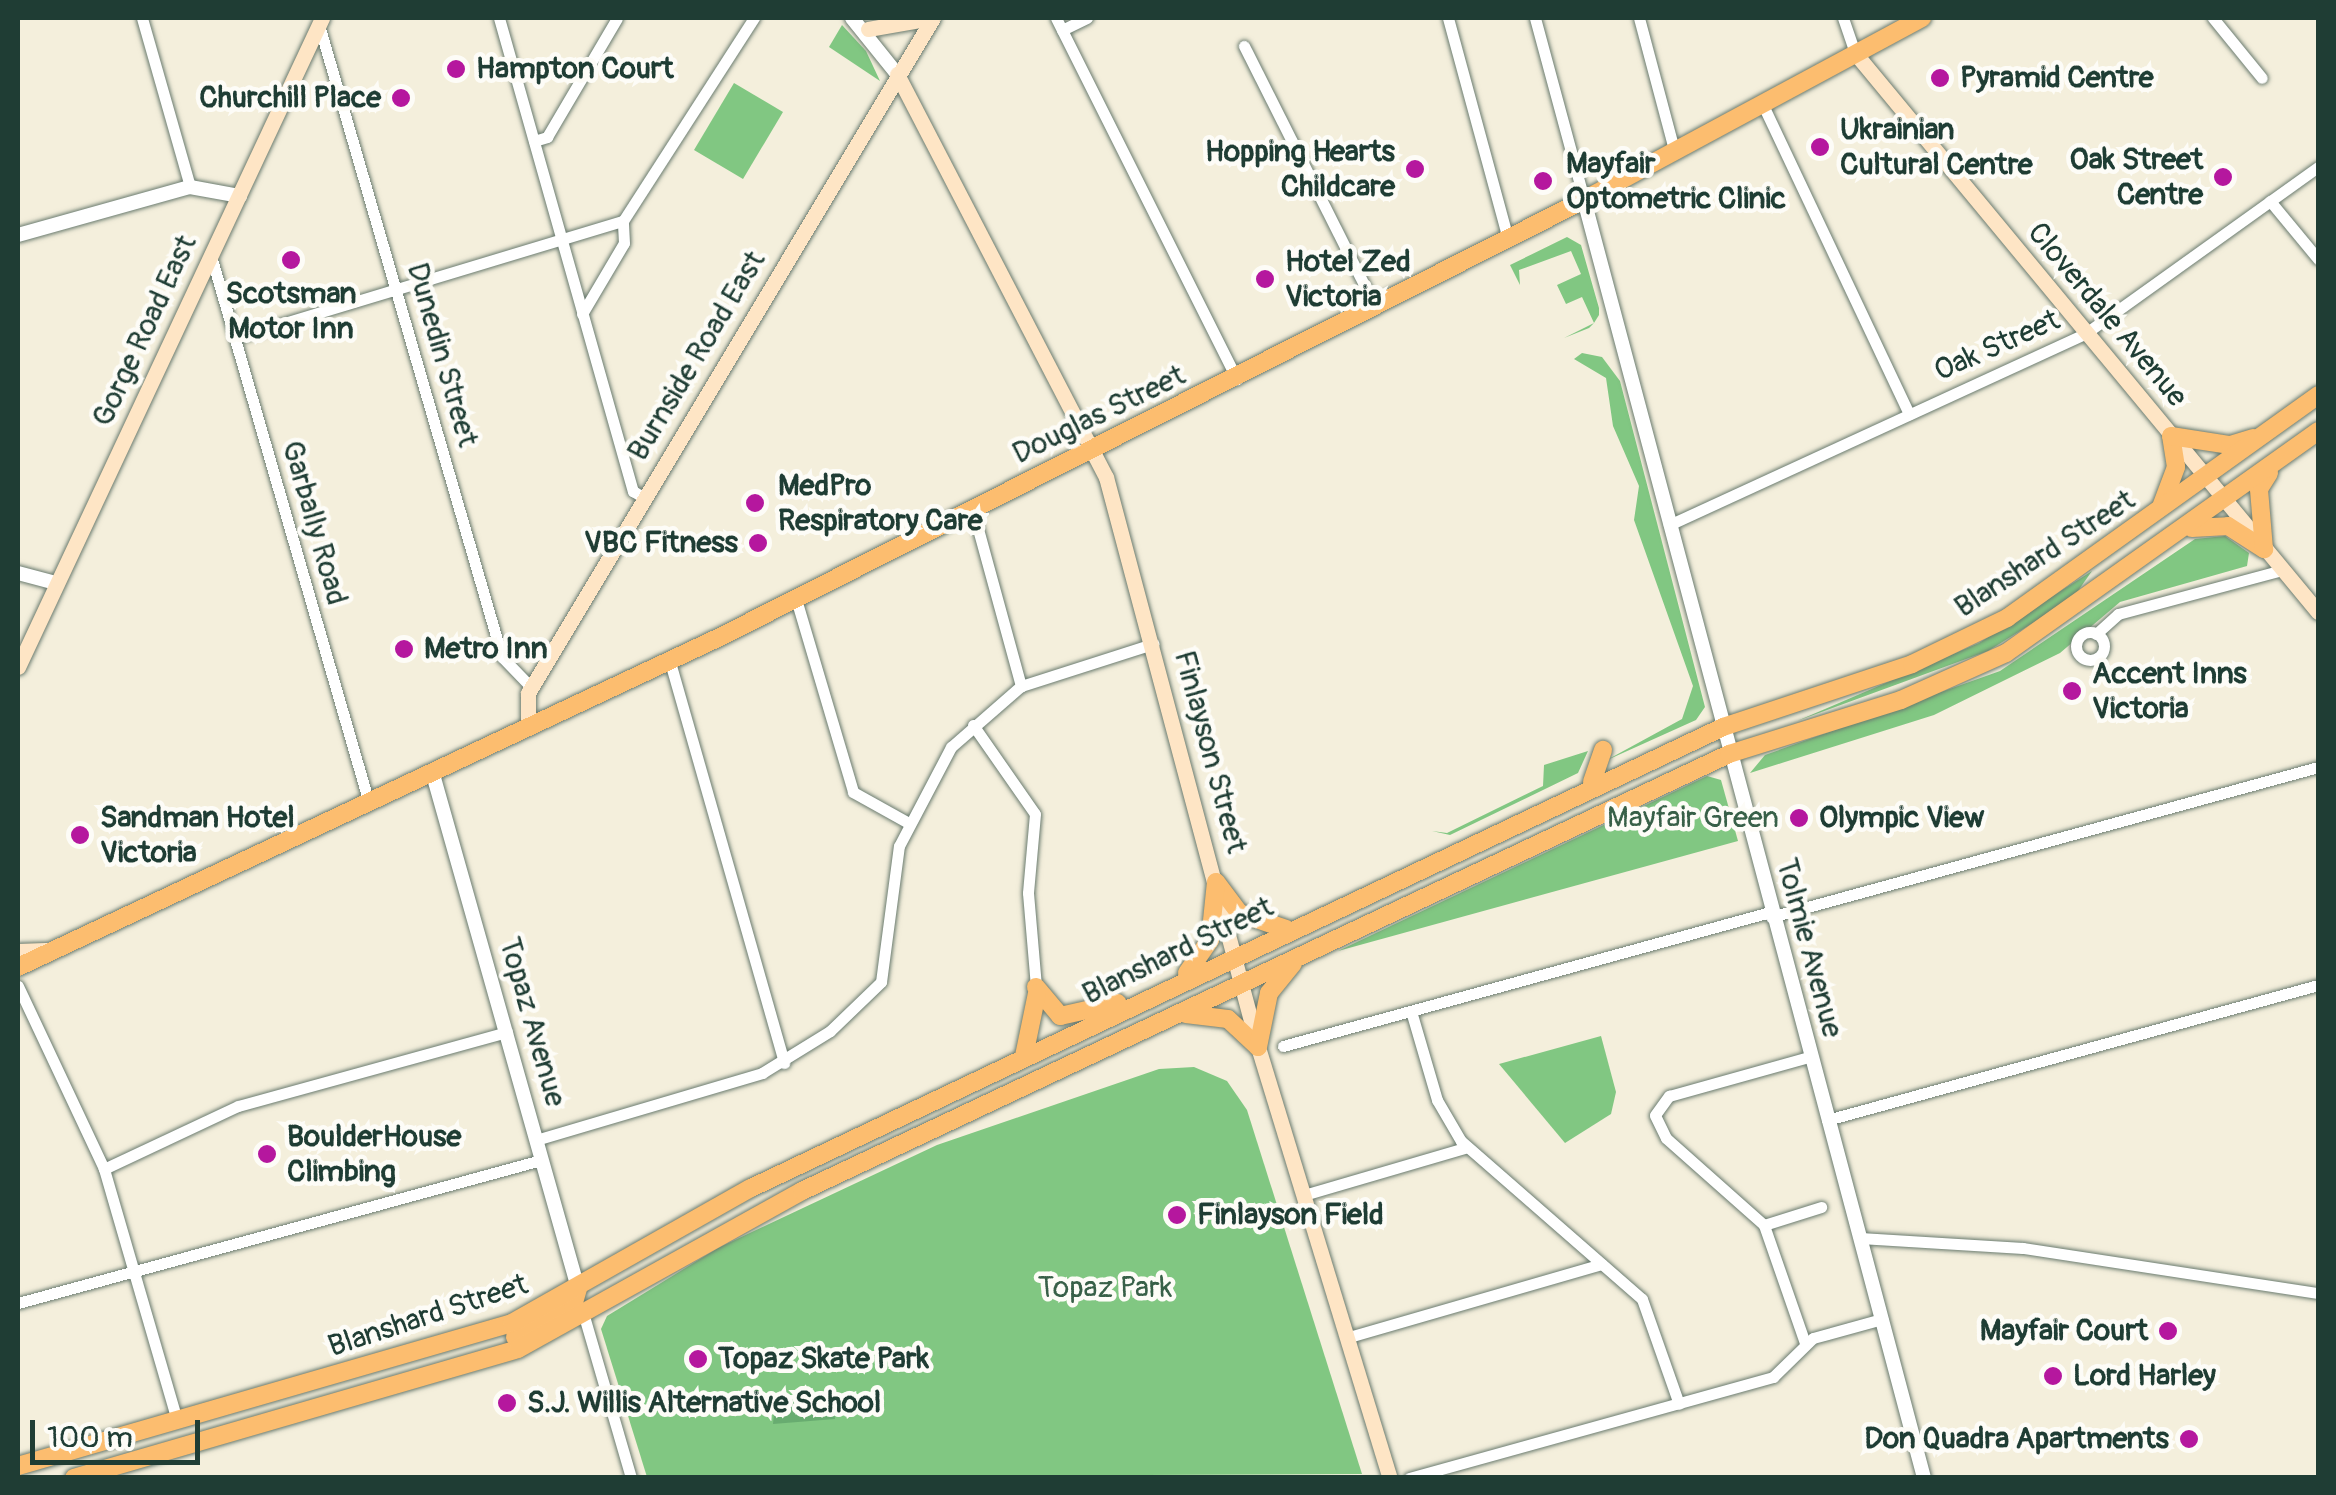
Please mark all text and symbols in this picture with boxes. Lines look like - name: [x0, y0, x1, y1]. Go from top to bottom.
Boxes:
- place label: Hampton Court: [476, 51, 674, 87]
- marker: Hampton Court: [445, 58, 467, 80]
- place label: Pyramid Centre: [1960, 60, 2154, 96]
- marker: Pyramid Centre: [1929, 67, 1951, 89]
- place label: Churchill Place: [199, 80, 381, 116]
- marker: Churchill Place: [390, 87, 412, 109]
- place label: Ukrainian Cultural Centre: [1840, 112, 2033, 182]
- place label: Hopping Hearts Childcare: [1205, 134, 1395, 204]
- marker: Ukrainian Cultural Centre: [1809, 136, 1831, 158]
- place label: Oak Street Centre: [2070, 142, 2203, 212]
- place label: Mayfair Optometric Clinic: [1566, 146, 1786, 216]
- marker: Hopping Hearts Childcare: [1404, 158, 1426, 180]
- marker: Oak Street Centre: [2212, 166, 2234, 188]
- marker: Mayfair Optometric Clinic: [1530, 168, 1556, 194]
- street label: Cloverdale Avenue: [2019, 216, 2195, 414]
- street label: Gorge Road East: [85, 230, 205, 432]
- place label: Hotel Zed Victoria: [1285, 244, 1411, 314]
- street label: Burnside Road East: [620, 245, 774, 467]
- marker: Scotsman Motor Inn: [280, 249, 302, 271]
- street label: Dunedin Street: [399, 259, 485, 451]
- marker: Hotel Zed Victoria: [1254, 268, 1276, 290]
- place label: Scotsman Motor Inn: [225, 276, 357, 346]
- street label: Oak Street: [1929, 302, 2065, 390]
- street label: Douglas Street: [1007, 358, 1191, 472]
- street label: Garbally Road: [273, 437, 355, 609]
- place label: MedPro Respiratory Care: [778, 468, 982, 538]
- street label: Blanshard Street: [1948, 482, 2142, 626]
- marker: MedPro Respiratory Care: [742, 490, 768, 516]
- place label: VBC Fitness: [584, 525, 738, 561]
- marker: VBC Fitness: [747, 532, 769, 554]
- place label: Metro Inn: [424, 631, 548, 667]
- marker: Metro Inn: [393, 638, 415, 660]
- street label: Finlayson Street: [1166, 647, 1254, 857]
- place label: Accent Inns Victoria: [2092, 656, 2247, 726]
- marker: Accent Inns Victoria: [2061, 680, 2083, 702]
- place label: Sandman Hotel Victoria: [100, 800, 295, 870]
- park label: Mayfair Green: [1607, 800, 1779, 836]
- place label: Olympic View: [1819, 800, 1984, 836]
- marker: Olympic View: [1788, 807, 1810, 829]
- marker: Sandman Hotel Victoria: [69, 824, 91, 846]
- street label: Tolmie Avenue: [1768, 854, 1850, 1042]
- street label: Blanshard Street: [1077, 889, 1279, 1013]
- street label: Topaz Avenue: [491, 933, 573, 1111]
- place label: BoulderHouse Climbing: [287, 1119, 461, 1190]
- marker: BoulderHouse Climbing: [256, 1143, 278, 1165]
- place label: Finlayson Field: [1197, 1197, 1384, 1233]
- marker: Finlayson Field: [1166, 1204, 1188, 1226]
- street label: Blanshard Street: [324, 1267, 532, 1365]
- park label: Topaz Park: [1038, 1270, 1172, 1306]
- place label: Mayfair Court: [1980, 1313, 2148, 1349]
- marker: Mayfair Court: [2157, 1320, 2179, 1342]
- place label: Topaz Skate Park: [718, 1341, 929, 1377]
- marker: Topaz Skate Park: [687, 1348, 709, 1370]
- place label: Lord Harley: [2073, 1358, 2216, 1394]
- marker: Lord Harley: [2042, 1365, 2064, 1387]
- place label: S.J. Willis Alternative School: [527, 1385, 881, 1421]
- marker: S.J. Willis Alternative School: [496, 1392, 518, 1414]
- scale bar: [35, 1400, 205, 1462]
- text: 100 m: [47, 1419, 133, 1456]
- place label: Don Quadra Apartments: [1864, 1421, 2169, 1457]
- marker: Don Quadra Apartments: [2178, 1428, 2200, 1450]

